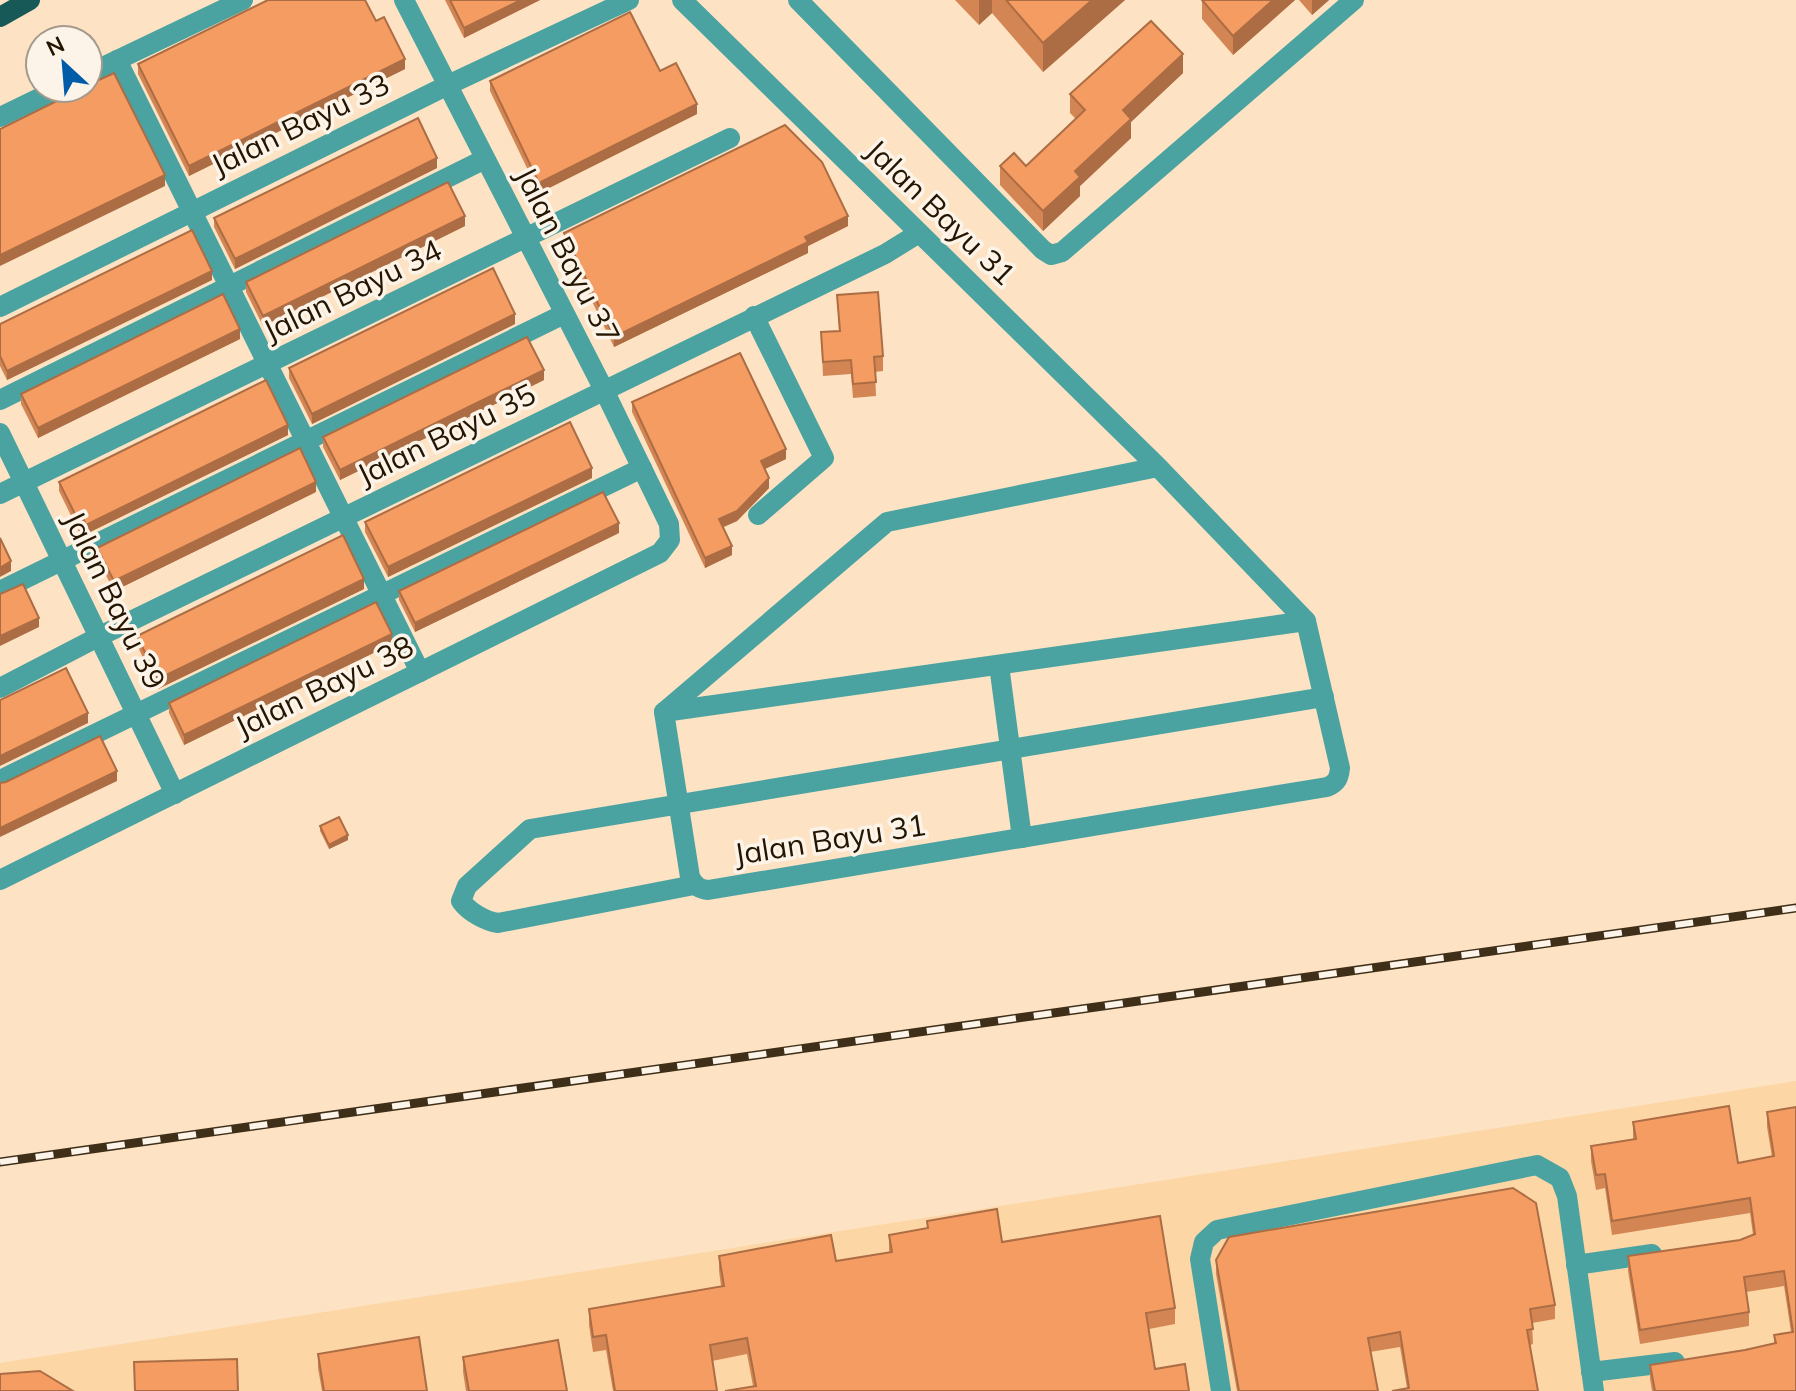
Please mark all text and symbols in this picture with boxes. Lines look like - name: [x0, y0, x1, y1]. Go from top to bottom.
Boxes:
- north arrow: [24, 24, 104, 104]
- text: N: [42, 30, 69, 62]
- street label: Jalan Bayu 33: [205, 64, 395, 184]
- street label: Jalan Bayu 31: [858, 131, 1024, 293]
- street label: Jalan Bayu 37: [507, 160, 629, 350]
- street label: Jalan Bayu 34: [257, 230, 447, 350]
- street label: Jalan Bayu 35: [351, 374, 541, 494]
- street label: Jalan Bayu 39: [55, 505, 175, 695]
- street label: Jalan Bayu 38: [229, 626, 419, 746]
- street label: Jalan Bayu 31: [731, 805, 929, 873]

